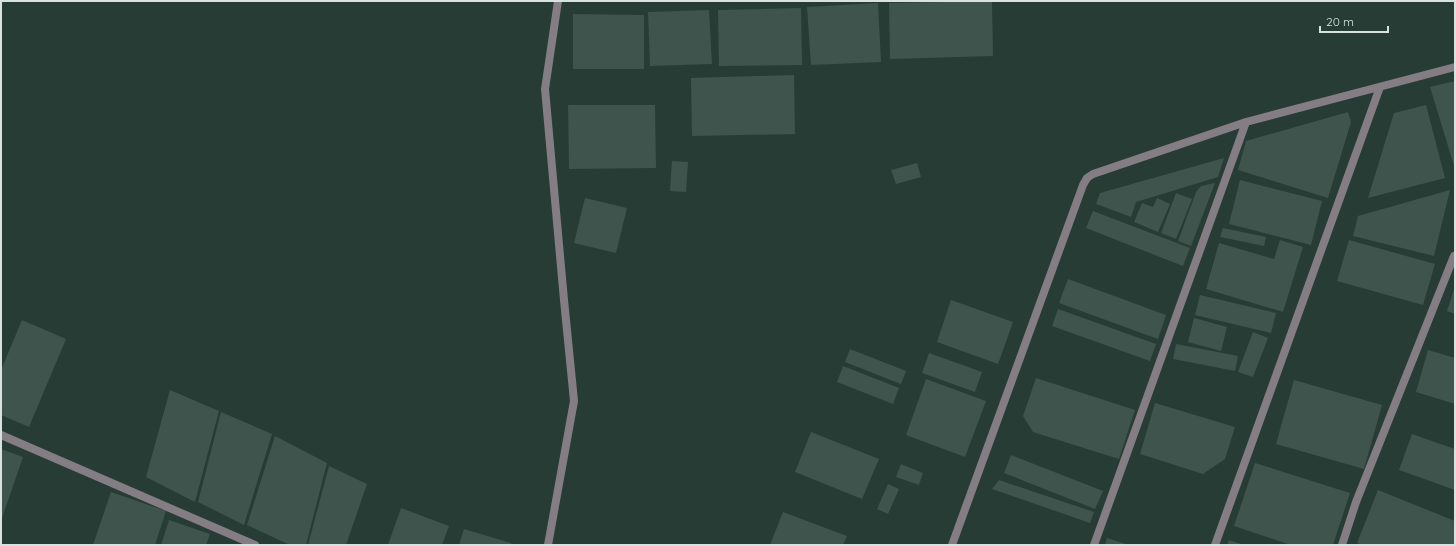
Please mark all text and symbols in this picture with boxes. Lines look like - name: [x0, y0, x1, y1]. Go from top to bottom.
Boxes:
- scale bar: [1320, 8, 1388, 34]
- text: 20 m: [1326, 14, 1354, 29]

